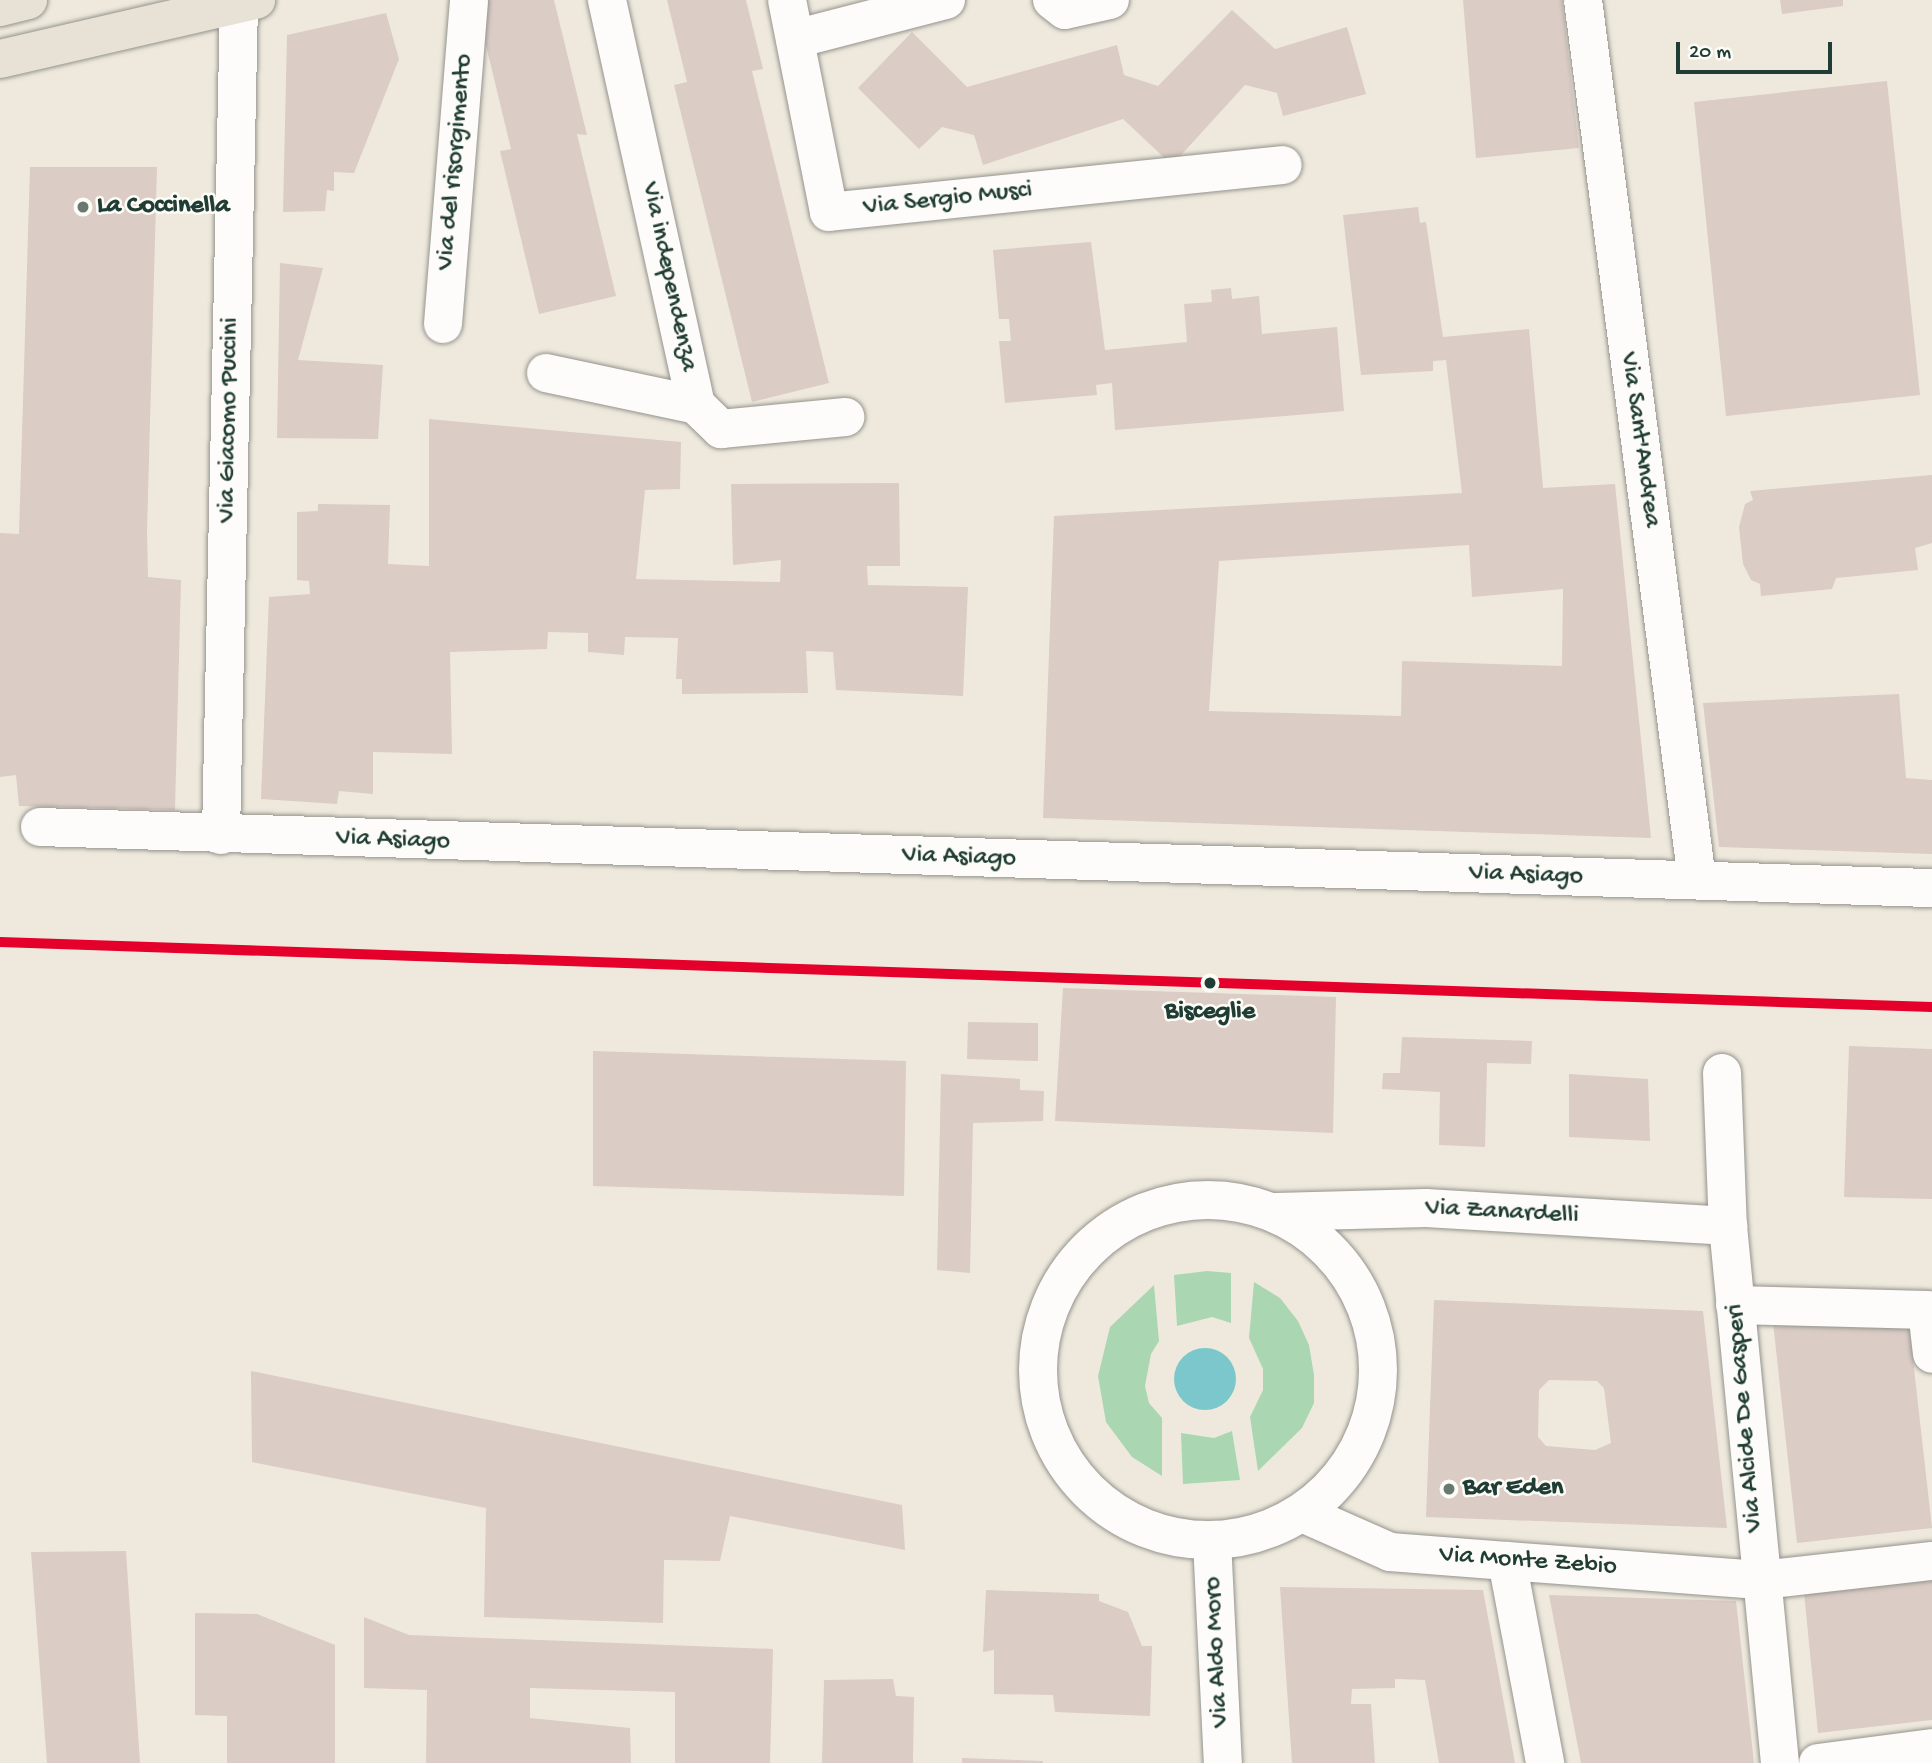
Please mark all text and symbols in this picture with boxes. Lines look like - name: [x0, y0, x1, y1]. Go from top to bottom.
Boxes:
- scale bar: [1680, 28, 1836, 72]
- text: 20 m: [1689, 41, 1731, 66]
- street label: Via del risorgimento: [431, 53, 481, 271]
- street label: Via Sergio Musci: [862, 176, 1034, 224]
- street label: Via independenza: [633, 179, 703, 375]
- place label: La Coccinella: [97, 191, 230, 223]
- marker: La Coccinella: [75, 199, 91, 215]
- street label: Via Giacomo Puccini: [213, 317, 247, 523]
- street label: Via Sant'Andrea: [1611, 350, 1667, 530]
- street label: Via Asiago: [336, 823, 450, 859]
- street label: Via Asiago: [902, 840, 1016, 876]
- street label: Via Asiago: [1469, 858, 1583, 894]
- marker: Bisceglie: [1199, 972, 1221, 994]
- place label: Bisceglie: [1165, 997, 1255, 1029]
- street label: Via Zanardelli: [1424, 1193, 1580, 1233]
- street label: Via Alcide De Gasperi: [1720, 1303, 1772, 1533]
- place label: Bar Eden: [1463, 1473, 1563, 1505]
- marker: Bar Eden: [1441, 1481, 1457, 1497]
- street label: Via Monte Zebio: [1438, 1540, 1618, 1584]
- street label: Via Aldo Moro: [1198, 1576, 1238, 1728]

